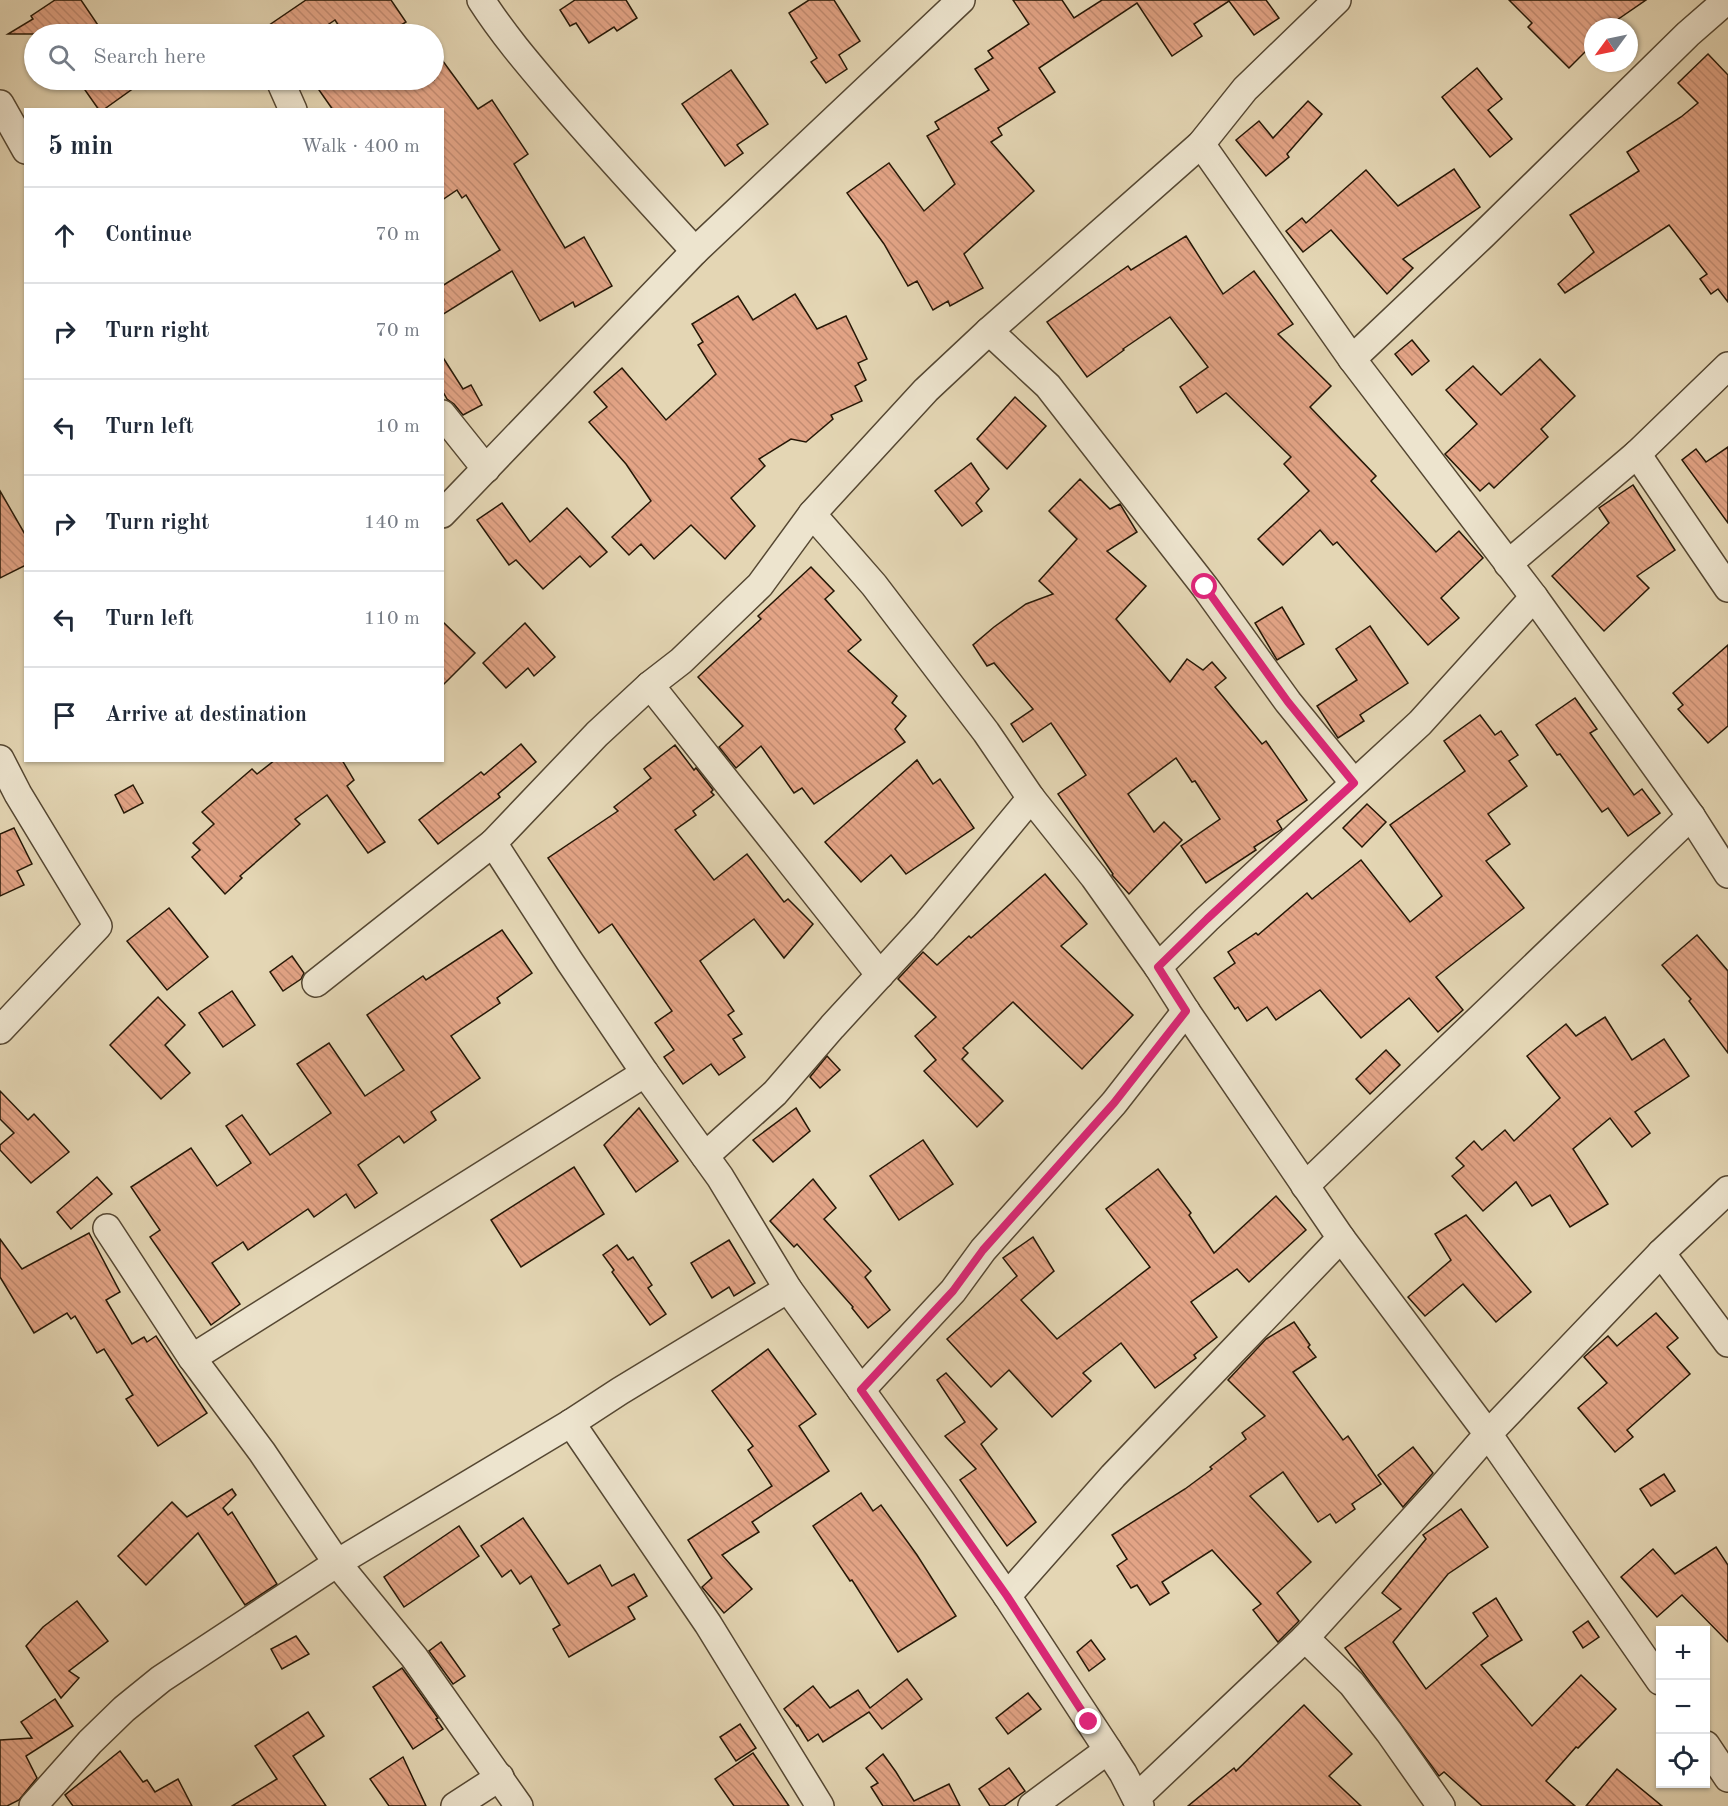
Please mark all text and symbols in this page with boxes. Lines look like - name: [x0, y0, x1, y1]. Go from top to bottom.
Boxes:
- north arrow: [1584, 18, 1638, 72]
- search box: [24, 24, 444, 90]
- icon: search: [45, 41, 78, 74]
- text: Search here: [93, 46, 206, 68]
- text: 5 min: [48, 134, 113, 160]
- text: Walk · 400 m: [301, 137, 420, 157]
- icon: ahead: [48, 219, 81, 252]
- text: Continue: [105, 224, 192, 246]
- text: 70 m: [375, 225, 420, 245]
- icon: right: [48, 315, 81, 348]
- text: Turn right: [105, 320, 209, 342]
- text: 70 m: [375, 321, 420, 341]
- icon: left: [48, 411, 81, 444]
- text: Turn left: [105, 416, 194, 438]
- text: 10 m: [375, 417, 420, 437]
- icon: right: [48, 507, 81, 540]
- text: Turn right: [105, 512, 209, 534]
- text: 140 m: [364, 513, 420, 533]
- route start: [1191, 573, 1217, 599]
- icon: left: [48, 603, 81, 636]
- text: Turn left: [105, 608, 194, 630]
- text: 110 m: [364, 609, 420, 629]
- icon: arrive: [48, 699, 81, 732]
- text: Arrive at destination: [105, 704, 307, 726]
- map controls: [1656, 1626, 1710, 1788]
- button: +: [1656, 1626, 1710, 1680]
- button: −: [1656, 1680, 1710, 1734]
- route end: [1075, 1708, 1101, 1734]
- button: locate: [1656, 1734, 1710, 1788]

